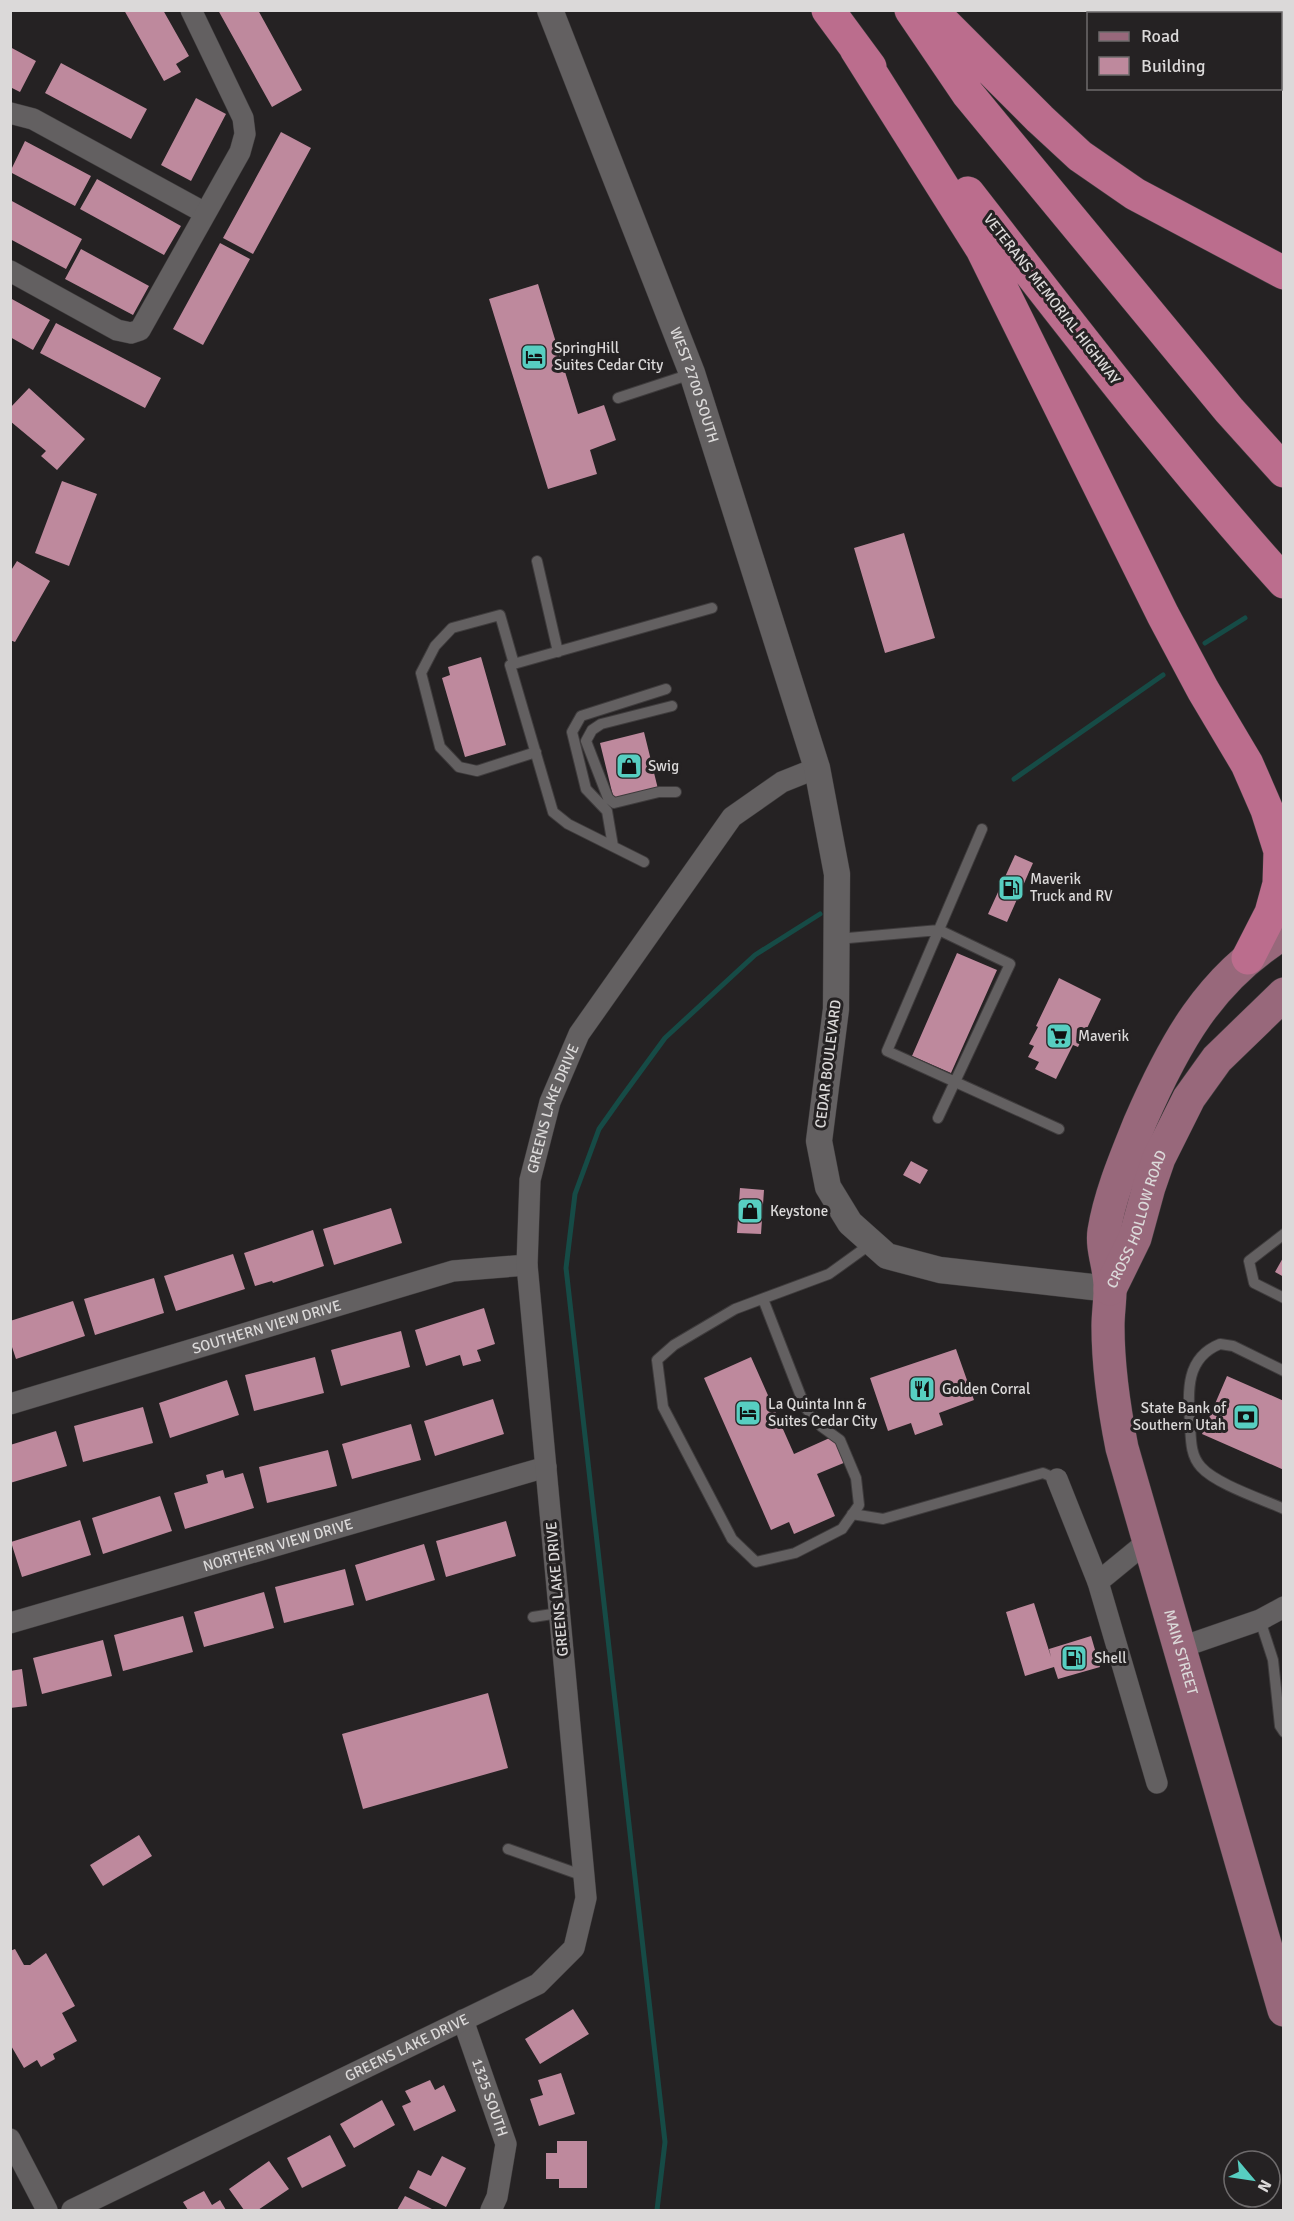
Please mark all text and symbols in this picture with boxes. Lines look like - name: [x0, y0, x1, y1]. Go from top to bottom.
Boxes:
- legend: [1087, 12, 1282, 90]
- text: Road: [1141, 25, 1180, 47]
- text: Building: [1141, 55, 1205, 77]
- street label: VETERANS MEMORIAL HIGHWAY: [980, 210, 1125, 388]
- street label: WEST 2700 SOUTH: [666, 325, 723, 445]
- place label: SpringHill Suites Cedar City: [554, 339, 663, 374]
- hotel icon: SpringHill Suites Cedar City: [519, 342, 549, 372]
- shop icon: Swig: [614, 751, 644, 781]
- place label: Swig: [648, 757, 679, 775]
- place label: Maverik Truck and RV: [1030, 870, 1113, 905]
- fuel station icon: Maverik Truck and RV: [996, 873, 1026, 903]
- street label: CEDAR BOULEVARD: [811, 999, 845, 1129]
- supermarket icon: Maverik: [1044, 1021, 1074, 1051]
- place label: Maverik: [1078, 1027, 1129, 1045]
- street label: GREENS LAKE DRIVE: [523, 1041, 583, 1175]
- street label: CROSS HOLLOW ROAD: [1103, 1147, 1170, 1291]
- shop icon: Keystone: [735, 1196, 765, 1226]
- place label: Keystone: [770, 1202, 828, 1220]
- street label: SOUTHERN VIEW DRIVE: [190, 1296, 343, 1358]
- restaurant icon: Golden Corral: [907, 1374, 937, 1404]
- place label: Golden Corral: [942, 1380, 1030, 1398]
- place label: La Quinta Inn & Suites Cedar City: [768, 1395, 877, 1430]
- hotel icon: La Quinta Inn & Suites Cedar City: [733, 1398, 763, 1428]
- place label: State Bank of Southern Utah: [1133, 1399, 1227, 1434]
- bank icon: State Bank of Southern Utah: [1231, 1402, 1261, 1432]
- street label: NORTHERN VIEW DRIVE: [201, 1515, 355, 1575]
- street label: GREENS LAKE DRIVE: [542, 1521, 572, 1657]
- street label: MAIN STREET: [1160, 1607, 1202, 1698]
- fuel station icon: Shell: [1059, 1643, 1089, 1673]
- place label: Shell: [1094, 1649, 1127, 1667]
- street label: GREENS LAKE DRIVE: [342, 2010, 472, 2085]
- street label: 1325 SOUTH: [468, 2056, 512, 2139]
- north arrow: [1222, 2149, 1282, 2209]
- text: N: [1253, 2176, 1276, 2196]

